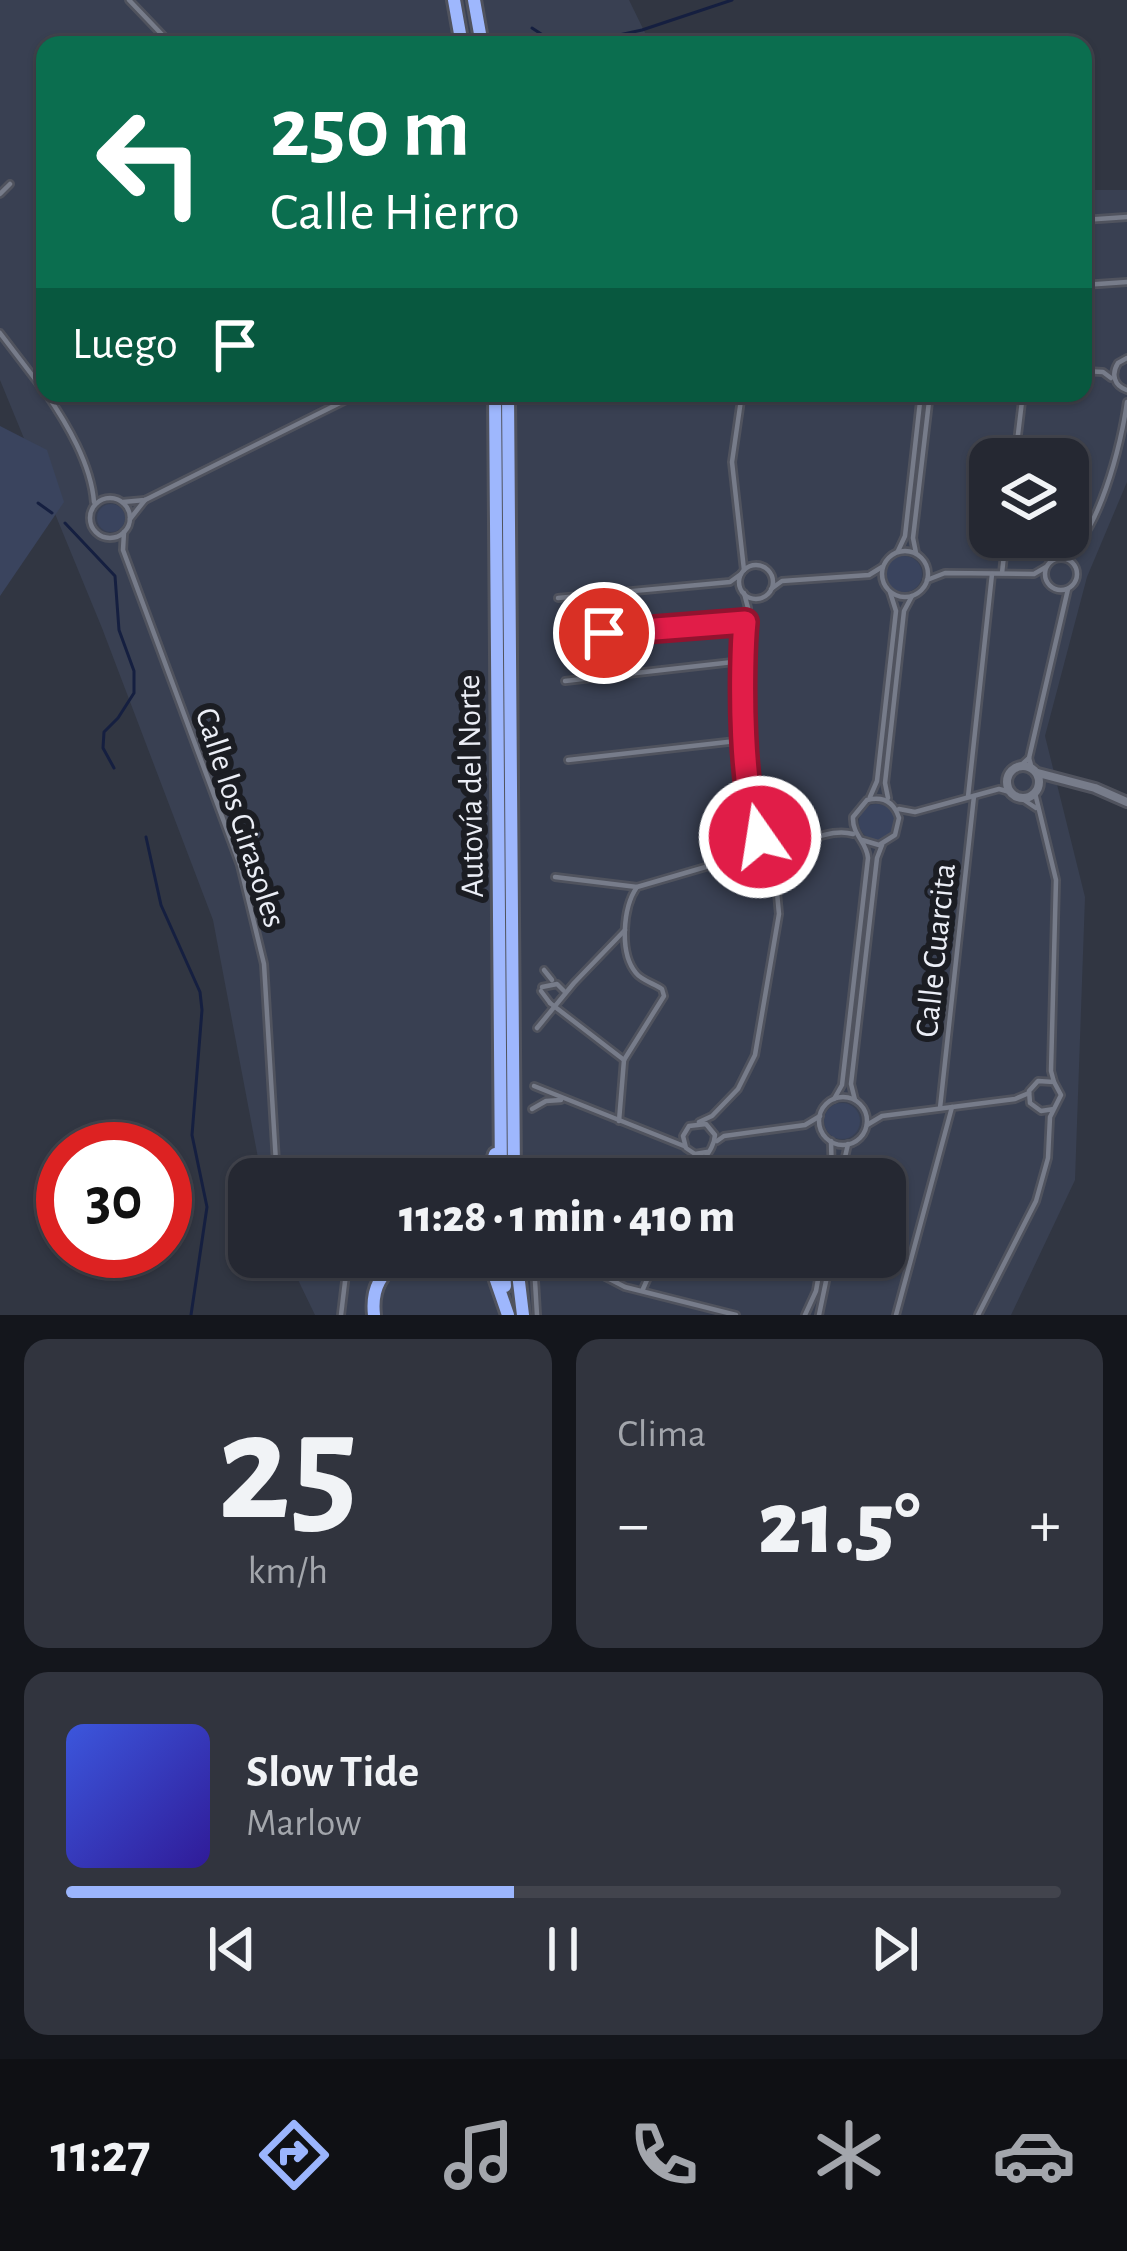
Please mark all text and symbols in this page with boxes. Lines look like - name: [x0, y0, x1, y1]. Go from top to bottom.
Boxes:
- icon: left: [72, 84, 228, 240]
- text: 250 m: [270, 88, 470, 172]
- text: Calle Hierro: [270, 186, 520, 240]
- icon: arrive: [202, 312, 268, 378]
- text: Luego: [72, 322, 178, 367]
- map controls: [969, 438, 1089, 558]
- button: layers: [969, 438, 1089, 558]
- pin: [553, 582, 655, 684]
- icon: arrive: [571, 600, 637, 666]
- street label: Autovía del Norte: [453, 674, 490, 898]
- street label: Calle los Girasoles: [189, 704, 291, 932]
- position arrow: [697, 774, 823, 900]
- street label: Calle Cuarcita: [911, 862, 962, 1039]
- speed limit sign: 30: [36, 1122, 192, 1278]
- text: 11:28 · 1 min · 410 m: [399, 1195, 735, 1240]
- text: 25: [217, 1392, 358, 1548]
- text: Clima: [618, 1415, 706, 1454]
- text: 21.5°: [758, 1480, 920, 1570]
- text: −: [618, 1492, 649, 1558]
- text: +: [1029, 1492, 1061, 1558]
- text: km/h: [248, 1552, 328, 1591]
- text: Slow Tide: [246, 1750, 419, 1795]
- text: Marlow: [246, 1804, 361, 1843]
- icon: previous: [199, 1916, 265, 1982]
- icon: pause: [530, 1916, 596, 1982]
- icon: next: [862, 1916, 928, 1982]
- icon: directions: [252, 2113, 336, 2197]
- icon: music: [437, 2113, 521, 2197]
- icon: phone: [622, 2113, 706, 2197]
- icon: climate: [807, 2113, 891, 2197]
- icon: car: [992, 2113, 1076, 2197]
- text: 11:27: [51, 2128, 151, 2182]

